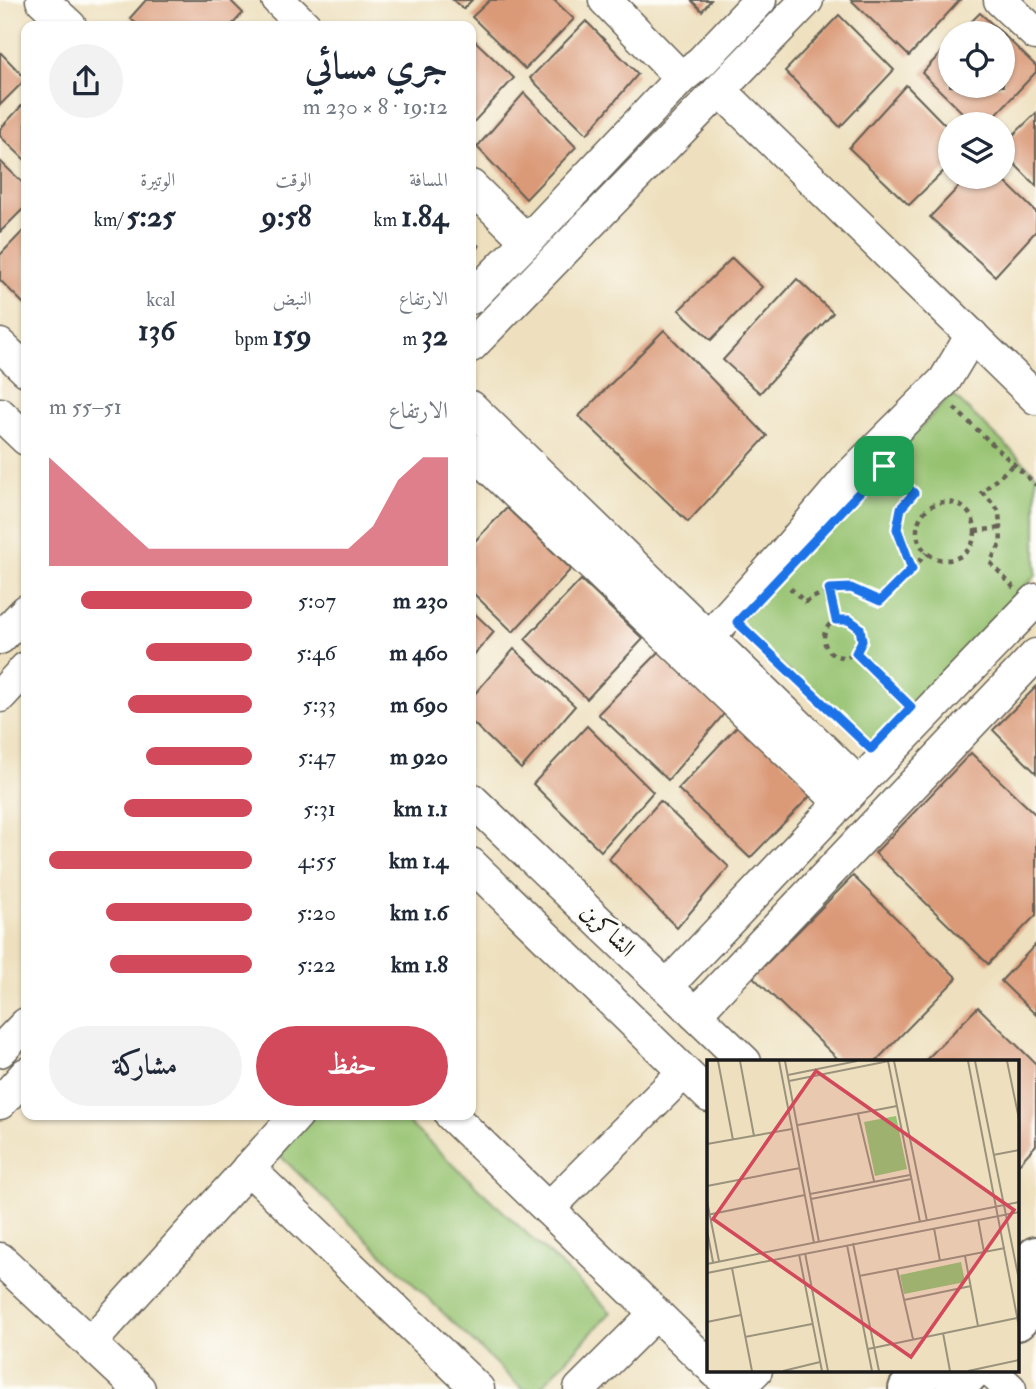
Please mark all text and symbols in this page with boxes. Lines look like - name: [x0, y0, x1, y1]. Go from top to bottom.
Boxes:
- map controls: [938, 21, 1015, 189]
- button: locate: [938, 21, 1015, 98]
- text: جري مسائي: [305, 42, 448, 90]
- button: share: [49, 44, 123, 118]
- text: 19:12 · 8 × 230 m: [303, 92, 448, 121]
- button: layers: [938, 112, 1015, 189]
- text: الوتيرة: [140, 168, 175, 192]
- text: الوقت: [275, 168, 312, 192]
- text: المسافة: [409, 168, 448, 192]
- text: 5:25: [126, 198, 175, 235]
- text: 9:58: [262, 198, 312, 235]
- text: 1.84: [401, 198, 448, 235]
- text: /km: [94, 208, 126, 232]
- text: km: [373, 208, 401, 232]
- text: النبض: [273, 287, 312, 311]
- text: الارتفاع: [399, 287, 448, 311]
- text: kcal: [146, 288, 175, 312]
- text: 136: [138, 312, 175, 349]
- text: 159: [273, 317, 312, 354]
- text: 32: [421, 317, 448, 354]
- text: bpm: [235, 327, 273, 351]
- text: m: [403, 327, 421, 351]
- text: 51–55 m: [49, 392, 122, 421]
- text: الارتفاع: [388, 396, 448, 425]
- pin: [854, 436, 914, 496]
- icon: arrive: [865, 447, 903, 485]
- text: 5:07: [298, 586, 336, 615]
- text: 230 m: [393, 586, 448, 615]
- text: 5:46: [296, 638, 336, 667]
- text: 460 m: [390, 638, 448, 667]
- text: 5:33: [303, 690, 336, 719]
- text: 690 m: [390, 690, 448, 719]
- text: 5:47: [298, 742, 336, 771]
- text: 920 m: [390, 742, 448, 771]
- text: 5:31: [303, 794, 336, 823]
- text: 1.1 km: [393, 794, 448, 823]
- text: 4:55: [298, 846, 336, 875]
- text: 1.4 km: [389, 846, 448, 875]
- street label: الشاكرين: [575, 897, 641, 963]
- text: 5:20: [297, 898, 336, 927]
- text: 1.6 km: [390, 898, 448, 927]
- text: 5:22: [297, 950, 336, 979]
- text: 1.8 km: [391, 950, 448, 979]
- button: مشاركة: [49, 1026, 242, 1106]
- button: حفظ: [256, 1026, 448, 1106]
- inset map: [707, 1060, 1018, 1372]

